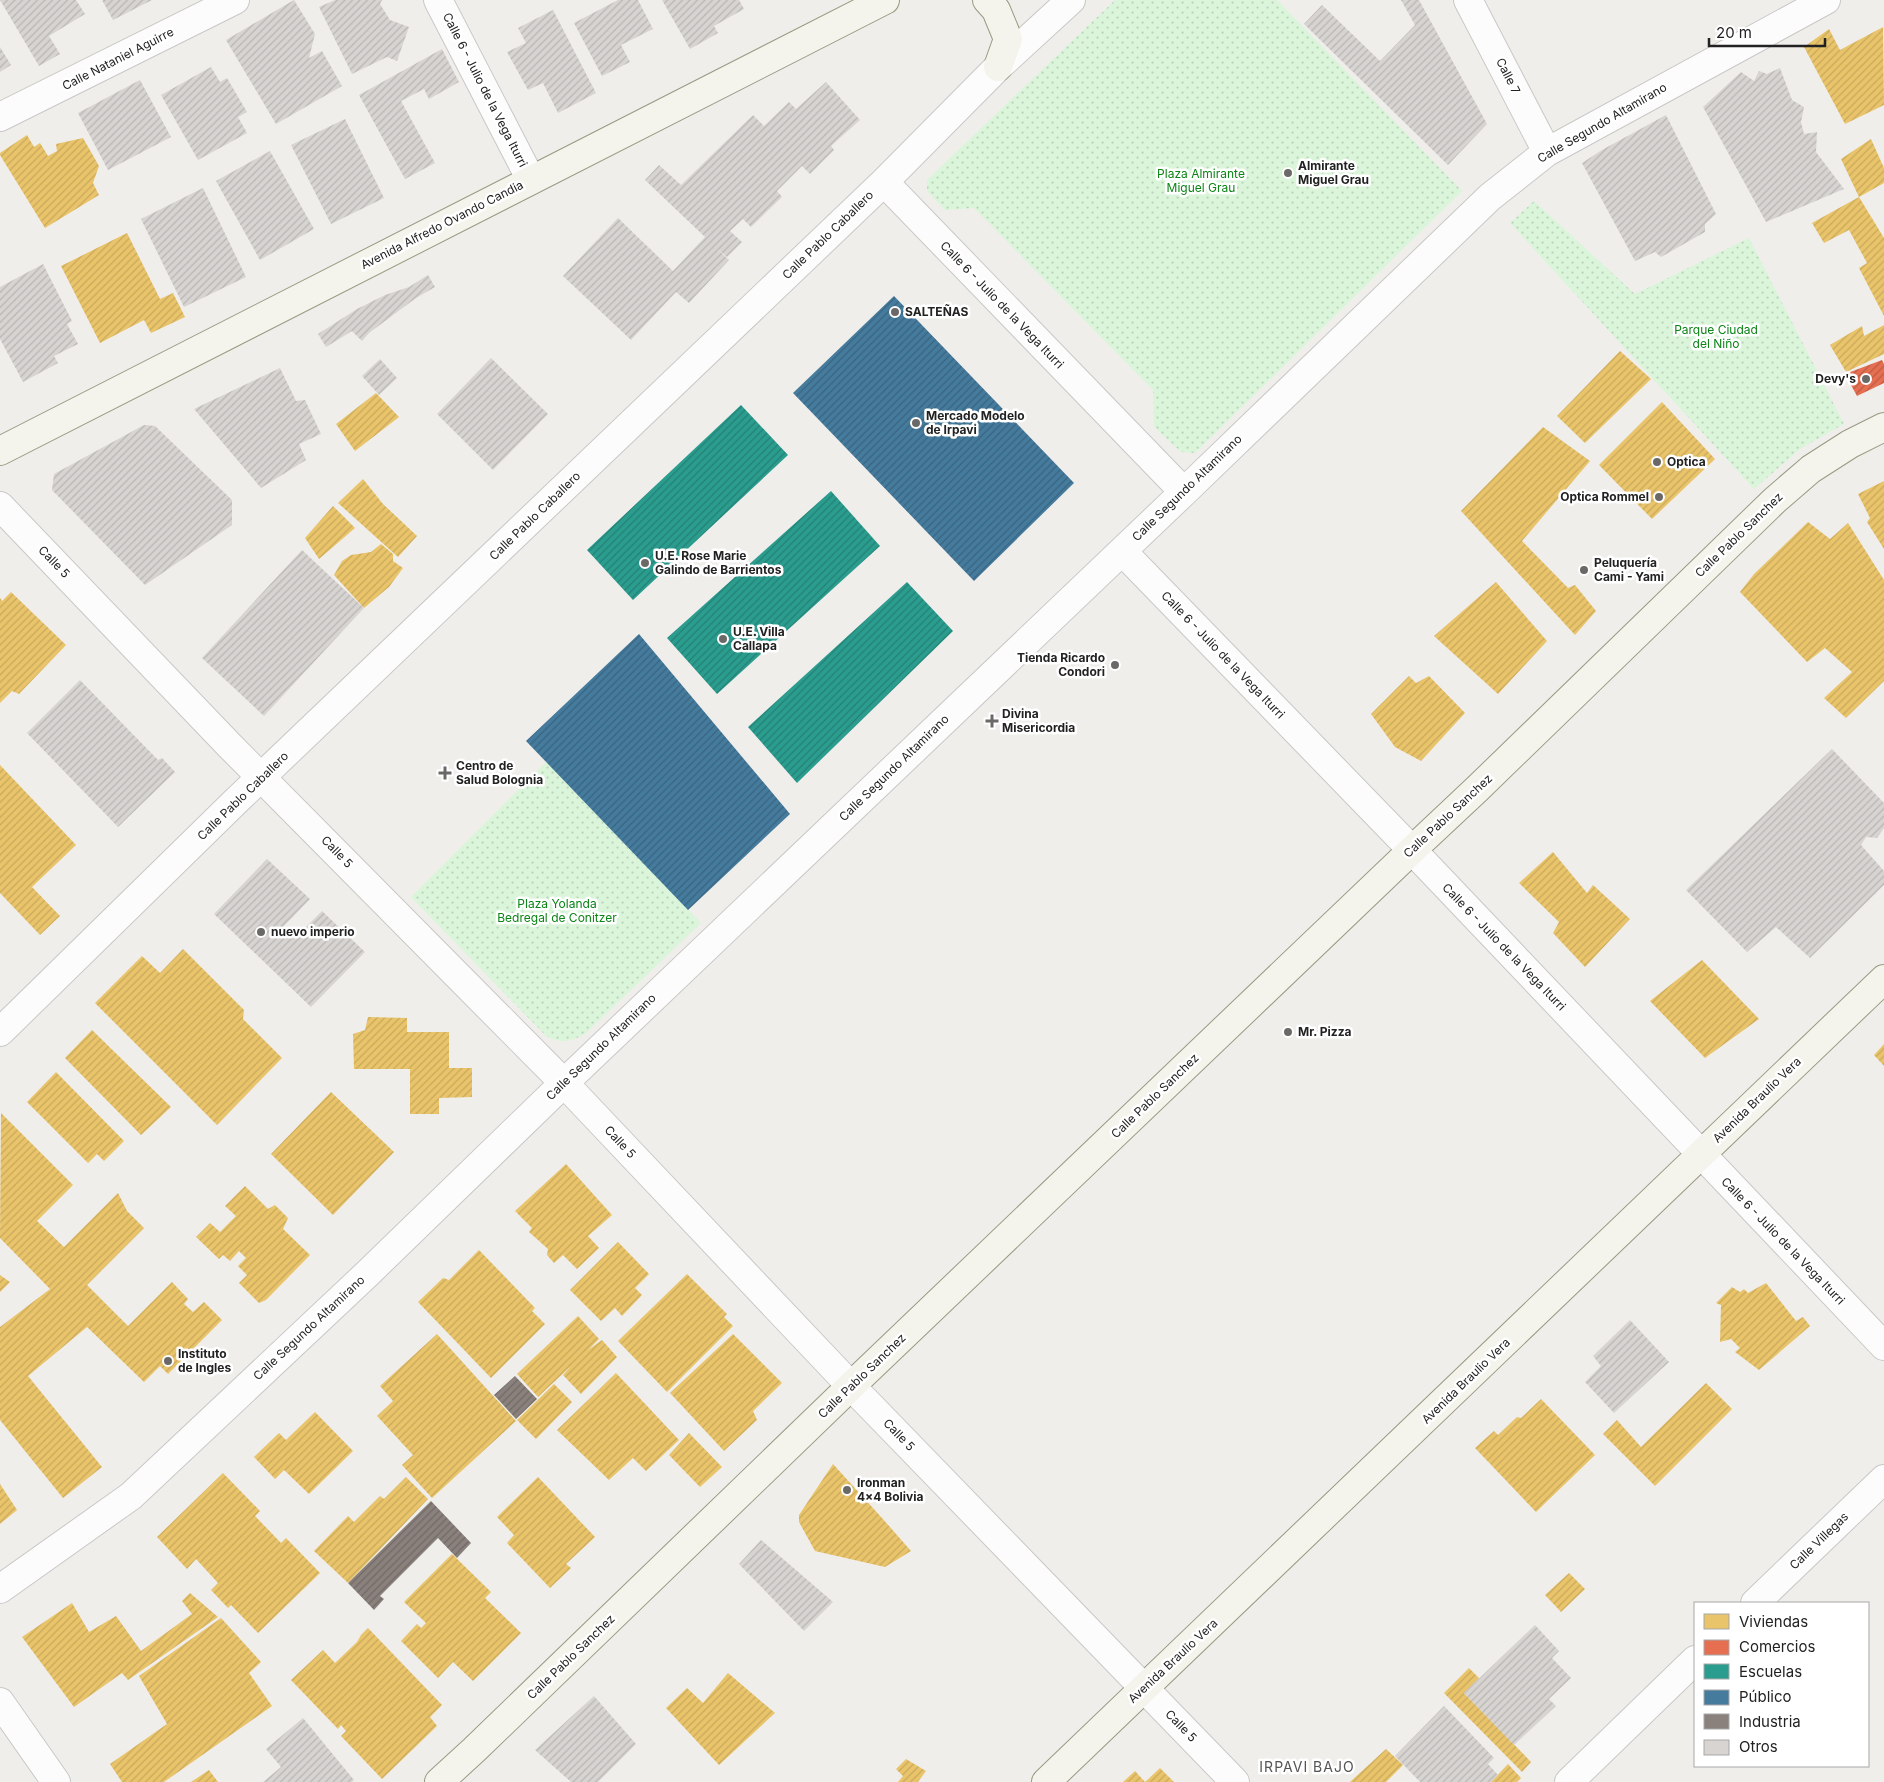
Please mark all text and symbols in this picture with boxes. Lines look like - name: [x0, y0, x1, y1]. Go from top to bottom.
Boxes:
- street label: Calle 6 - Julio de la Vega Iturri: [440, 10, 531, 170]
- scale bar: [1709, 15, 1825, 47]
- text: 20 m: [1716, 23, 1752, 42]
- street label: Calle Nataniel Aguirre: [60, 24, 176, 93]
- street label: Calle 7: [1493, 55, 1524, 97]
- street label: Calle Segundo Altamirano: [1534, 79, 1669, 166]
- place label: Almirante Miguel Grau: [1298, 158, 1369, 187]
- park label: Plaza Almirante Miguel Grau: [1157, 166, 1245, 195]
- marker: Almirante Miguel Grau: [1282, 167, 1294, 179]
- street label: Avenida Alfredo Ovando Candia: [358, 177, 526, 272]
- street label: Calle Pablo Caballero: [779, 187, 876, 282]
- street label: Calle 6 - Julio de la Vega Iturri: [937, 238, 1067, 372]
- place label: SALTEÑAS: [905, 304, 969, 319]
- marker: SALTEÑAS: [889, 306, 901, 318]
- park label: Parque Ciudad del Niño: [1674, 322, 1758, 351]
- place label: Devy's: [1815, 371, 1856, 386]
- marker: Devy's: [1860, 373, 1872, 385]
- place label: Mercado Modelo de Irpavi: [926, 408, 1025, 437]
- marker: Mercado Modelo de Irpavi: [910, 417, 922, 429]
- street label: Calle Segundo Altamirano: [1129, 431, 1245, 544]
- place label: Optica: [1667, 454, 1706, 469]
- marker: Optica: [1651, 456, 1663, 468]
- street label: Calle Pablo Caballero: [486, 468, 583, 563]
- place label: Optica Rommel: [1560, 489, 1649, 504]
- street label: Calle Pablo Sanchez: [1692, 489, 1786, 580]
- marker: Optica Rommel: [1653, 491, 1665, 503]
- street label: Calle 5: [35, 542, 73, 581]
- place label: U.E. Rose Marie Galindo de Barrientos: [655, 548, 782, 577]
- place label: Peluquería Cami - Yami: [1594, 555, 1664, 584]
- marker: U.E. Rose Marie Galindo de Barrientos: [639, 557, 651, 569]
- marker: Peluquería Cami - Yami: [1578, 564, 1590, 576]
- street label: Calle 6 - Julio de la Vega Iturri: [1158, 588, 1288, 722]
- place label: U.E. Villa Callapa: [733, 624, 785, 653]
- marker: U.E. Villa Callapa: [717, 633, 729, 645]
- place label: Tienda Ricardo Condori: [1017, 650, 1105, 679]
- marker: Tienda Ricardo Condori: [1109, 659, 1121, 671]
- place label: Divina Misericordia: [1002, 706, 1075, 735]
- street label: Calle Segundo Altamirano: [836, 711, 952, 824]
- marker: Divina Misericordia: [986, 715, 998, 727]
- street label: Calle Pablo Caballero: [194, 748, 291, 843]
- place label: Centro de Salud Bolognia: [456, 758, 543, 787]
- marker: Centro de Salud Bolognia: [438, 766, 452, 780]
- street label: Calle Pablo Sanchez: [1400, 771, 1495, 861]
- street label: Calle 5: [318, 832, 356, 871]
- street label: Calle 6 - Julio de la Vega Iturri: [1439, 880, 1569, 1014]
- park label: Plaza Yolanda Bedregal de Conitzer: [497, 896, 617, 925]
- place label: nuevo imperio: [271, 924, 355, 939]
- marker: nuevo imperio: [255, 926, 267, 938]
- street label: Calle Segundo Altamirano: [543, 990, 659, 1103]
- place label: Mr. Pizza: [1298, 1024, 1352, 1039]
- marker: Mr. Pizza: [1282, 1026, 1294, 1038]
- street label: Calle Pablo Sanchez: [1108, 1050, 1202, 1141]
- street label: Avenida Braulio Vera: [1709, 1054, 1804, 1146]
- street label: Calle 5: [602, 1122, 639, 1161]
- street label: Calle 6 - Julio de la Vega Iturri: [1718, 1174, 1848, 1308]
- street label: Calle Segundo Altamirano: [250, 1272, 367, 1383]
- street label: Calle Pablo Sanchez: [815, 1330, 909, 1421]
- street label: Avenida Braulio Vera: [1418, 1335, 1513, 1427]
- place label: Instituto de Ingles: [178, 1346, 231, 1375]
- marker: Instituto de Ingles: [162, 1355, 174, 1367]
- street label: Calle 5: [880, 1415, 918, 1454]
- place label: Ironman 4x4 Bolivia: [857, 1475, 923, 1504]
- marker: Ironman 4x4 Bolivia: [841, 1484, 853, 1496]
- street label: Calle Villegas: [1786, 1509, 1851, 1572]
- legend: [1694, 1602, 1869, 1767]
- street label: Calle Pablo Sanchez: [524, 1611, 618, 1702]
- text: Viviendas: [1739, 1612, 1808, 1631]
- street label: Avenida Braulio Vera: [1125, 1615, 1221, 1706]
- text: Comercios: [1739, 1637, 1815, 1656]
- text: Escuelas: [1739, 1662, 1802, 1681]
- text: Público: [1739, 1687, 1791, 1706]
- street label: Calle 5: [1162, 1706, 1200, 1745]
- text: Industria: [1739, 1712, 1801, 1731]
- text: Otros: [1739, 1737, 1778, 1756]
- district label: IRPAVI BAJO: [1259, 1758, 1355, 1775]

